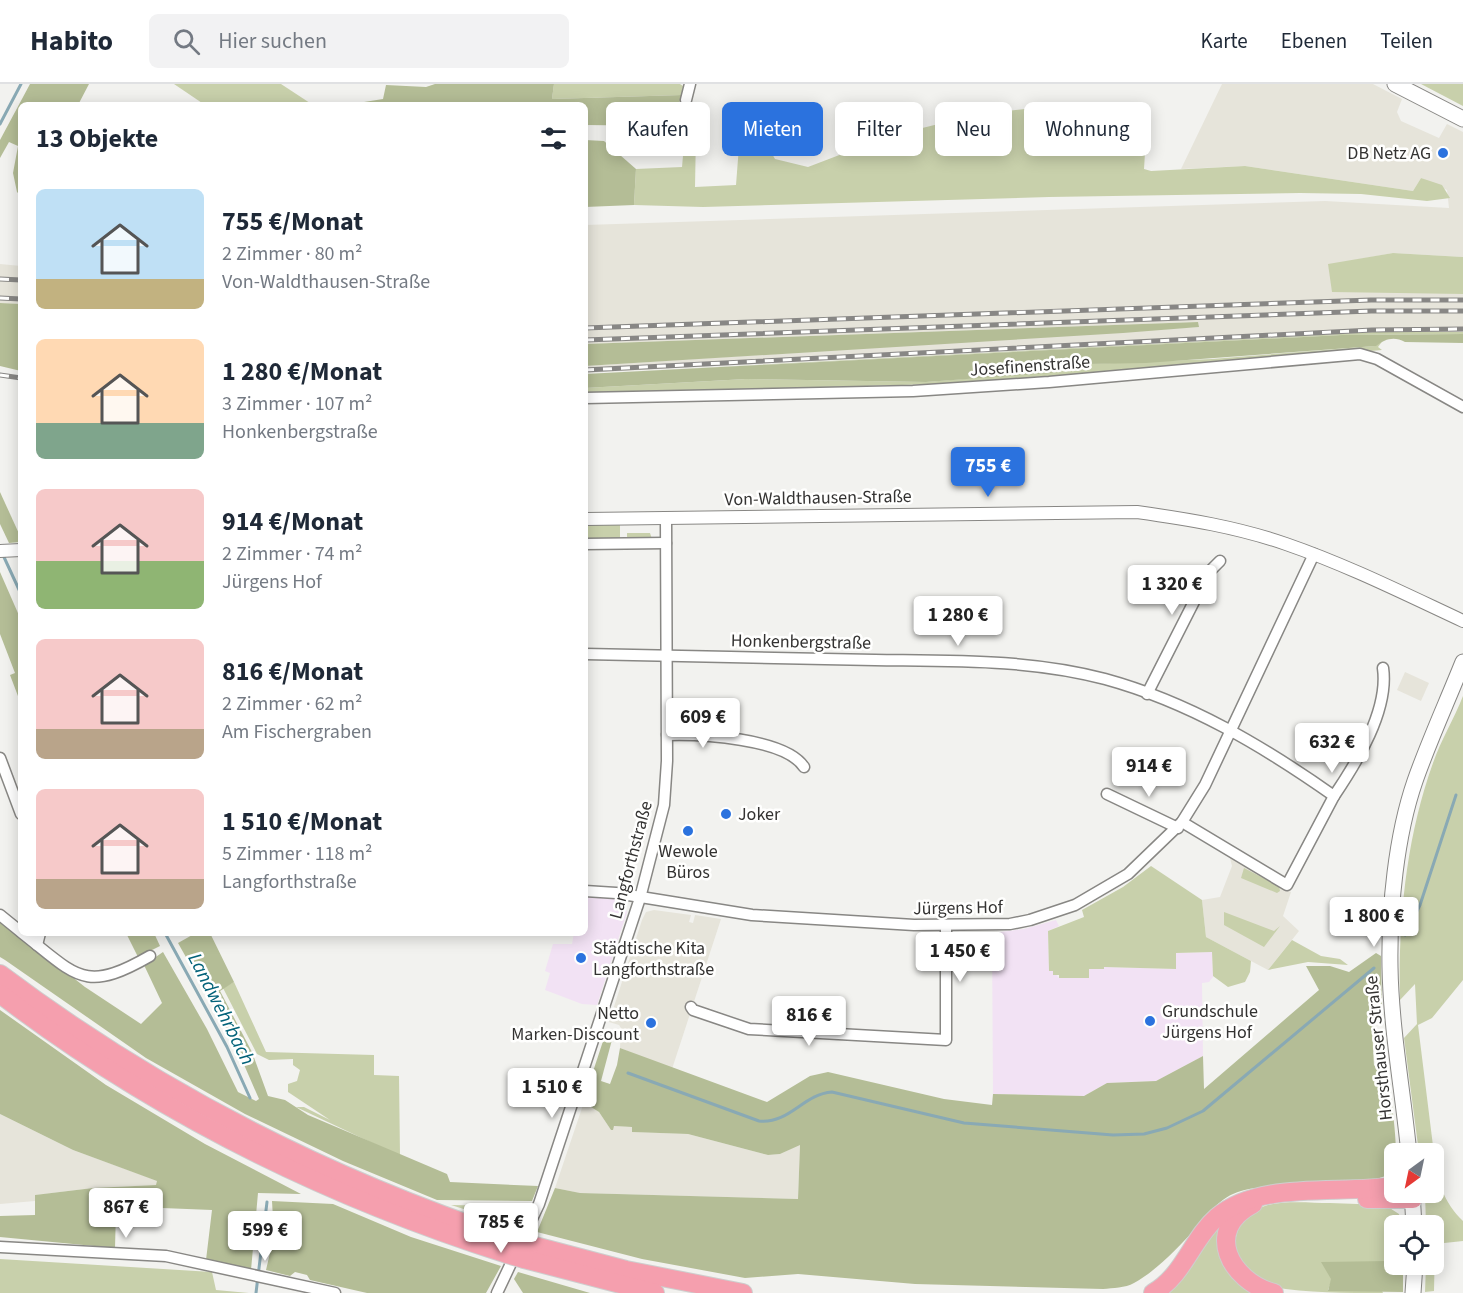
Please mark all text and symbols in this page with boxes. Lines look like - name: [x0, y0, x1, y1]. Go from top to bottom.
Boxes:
- search box: [149, 14, 569, 68]
- text: Habito: [30, 21, 113, 61]
- icon: search: [170, 25, 203, 58]
- text: Hier suchen: [218, 25, 327, 57]
- text: Karte: [1201, 26, 1248, 56]
- text: Ebenen: [1281, 26, 1347, 56]
- text: Teilen: [1380, 26, 1433, 56]
- chip: Kaufen: [606, 102, 710, 156]
- chip: Mieten: [722, 102, 823, 156]
- chip: Filter: [835, 102, 923, 156]
- chip: Neu: [935, 102, 1012, 156]
- chip: Wohnung: [1024, 102, 1151, 156]
- text: 13 Objekte: [36, 120, 158, 157]
- icon: filters: [537, 122, 570, 155]
- place label: DB Netz AG: [1347, 141, 1431, 166]
- marker: DB Netz AG: [1436, 146, 1450, 160]
- text: 755 €/Monat: [222, 203, 363, 240]
- icon: home: [84, 213, 156, 285]
- text: 2 Zimmer · 80 m²: [222, 240, 362, 268]
- text: Von-Waldthausen-Straße: [222, 268, 430, 296]
- street label: Josefinenstraße: [969, 349, 1091, 383]
- text: 1 280 €/Monat: [222, 353, 382, 390]
- icon: home: [84, 363, 156, 435]
- text: 3 Zimmer · 107 m²: [222, 390, 372, 418]
- text: Honkenbergstraße: [222, 418, 378, 446]
- pin: 755 €: [946, 447, 1030, 498]
- text: 755 €: [965, 452, 1011, 480]
- street label: Von-Waldthausen-Straße: [724, 484, 912, 512]
- text: 914 €/Monat: [222, 503, 363, 540]
- icon: home: [84, 513, 156, 585]
- text: 2 Zimmer · 74 m²: [222, 540, 362, 568]
- pin: 1 320 €: [1117, 565, 1227, 616]
- text: Jürgens Hof: [222, 568, 322, 596]
- text: 1 320 €: [1142, 570, 1202, 598]
- pin: 1 280 €: [903, 596, 1013, 647]
- text: 1 280 €: [928, 601, 988, 629]
- street label: Honkenbergstraße: [731, 628, 871, 656]
- text: 816 €/Monat: [222, 653, 363, 690]
- icon: home: [84, 663, 156, 735]
- text: 2 Zimmer · 62 m²: [222, 690, 362, 718]
- pin: 609 €: [661, 698, 745, 749]
- text: 609 €: [680, 703, 726, 731]
- text: Am Fischergraben: [222, 718, 372, 746]
- pin: 632 €: [1290, 723, 1374, 774]
- text: 632 €: [1309, 728, 1355, 756]
- pin: 914 €: [1107, 747, 1191, 798]
- text: 914 €: [1126, 752, 1172, 780]
- street label: Langforthstraße: [603, 798, 659, 922]
- place label: Joker: [738, 802, 781, 827]
- text: 1 510 €/Monat: [222, 803, 382, 840]
- marker: Joker: [719, 807, 733, 821]
- icon: home: [84, 813, 156, 885]
- marker: Wewole Büros: [681, 824, 695, 838]
- place label: Wewole Büros: [658, 839, 718, 885]
- text: 5 Zimmer · 118 m²: [222, 840, 372, 868]
- text: Langforthstraße: [222, 868, 357, 896]
- street label: Jürgens Hof: [913, 895, 1004, 921]
- pin: 1 800 €: [1319, 897, 1429, 948]
- text: 1 800 €: [1344, 902, 1404, 930]
- pin: 1 450 €: [905, 932, 1015, 983]
- place label: Städtische Kita Langforthstraße: [593, 936, 714, 982]
- text: 1 450 €: [930, 937, 990, 965]
- water label: Landwehrbach: [181, 948, 261, 1070]
- marker: Städtische Kita Langforthstraße: [574, 951, 588, 965]
- street label: Horsthauser Straße: [1359, 974, 1399, 1122]
- pin: 816 €: [767, 996, 851, 1047]
- place label: Grundschule Jürgens Hof: [1162, 999, 1258, 1045]
- place label: Netto Marken-Discount: [511, 1001, 639, 1047]
- text: 816 €: [786, 1001, 832, 1029]
- marker: Grundschule Jürgens Hof: [1143, 1014, 1157, 1028]
- marker: Netto Marken-Discount: [644, 1016, 658, 1030]
- pin: 1 510 €: [497, 1068, 607, 1119]
- text: 1 510 €: [522, 1073, 582, 1101]
- north arrow: [1384, 1143, 1444, 1203]
- map controls: [1384, 1143, 1444, 1275]
- pin: 867 €: [84, 1188, 168, 1239]
- text: 867 €: [103, 1193, 149, 1221]
- pin: 785 €: [459, 1203, 543, 1254]
- text: 785 €: [478, 1208, 524, 1236]
- pin: 599 €: [223, 1211, 307, 1262]
- button: locate: [1384, 1215, 1444, 1275]
- text: 599 €: [242, 1216, 288, 1244]

